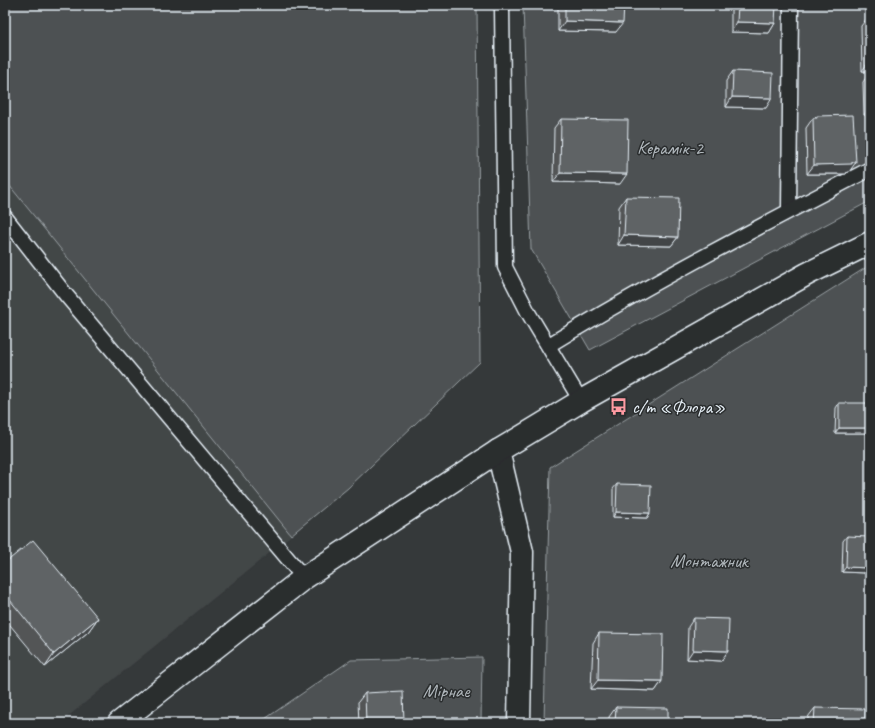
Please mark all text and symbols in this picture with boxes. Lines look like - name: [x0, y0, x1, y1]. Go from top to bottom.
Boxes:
- park label: Керамік-2: [637, 136, 704, 160]
- place label: с/т «Флора»: [632, 395, 725, 419]
- bus stop icon: с/т «Флора»: [609, 396, 629, 416]
- park label: Монтажник: [670, 549, 750, 573]
- park label: Мірнае: [423, 679, 471, 703]

